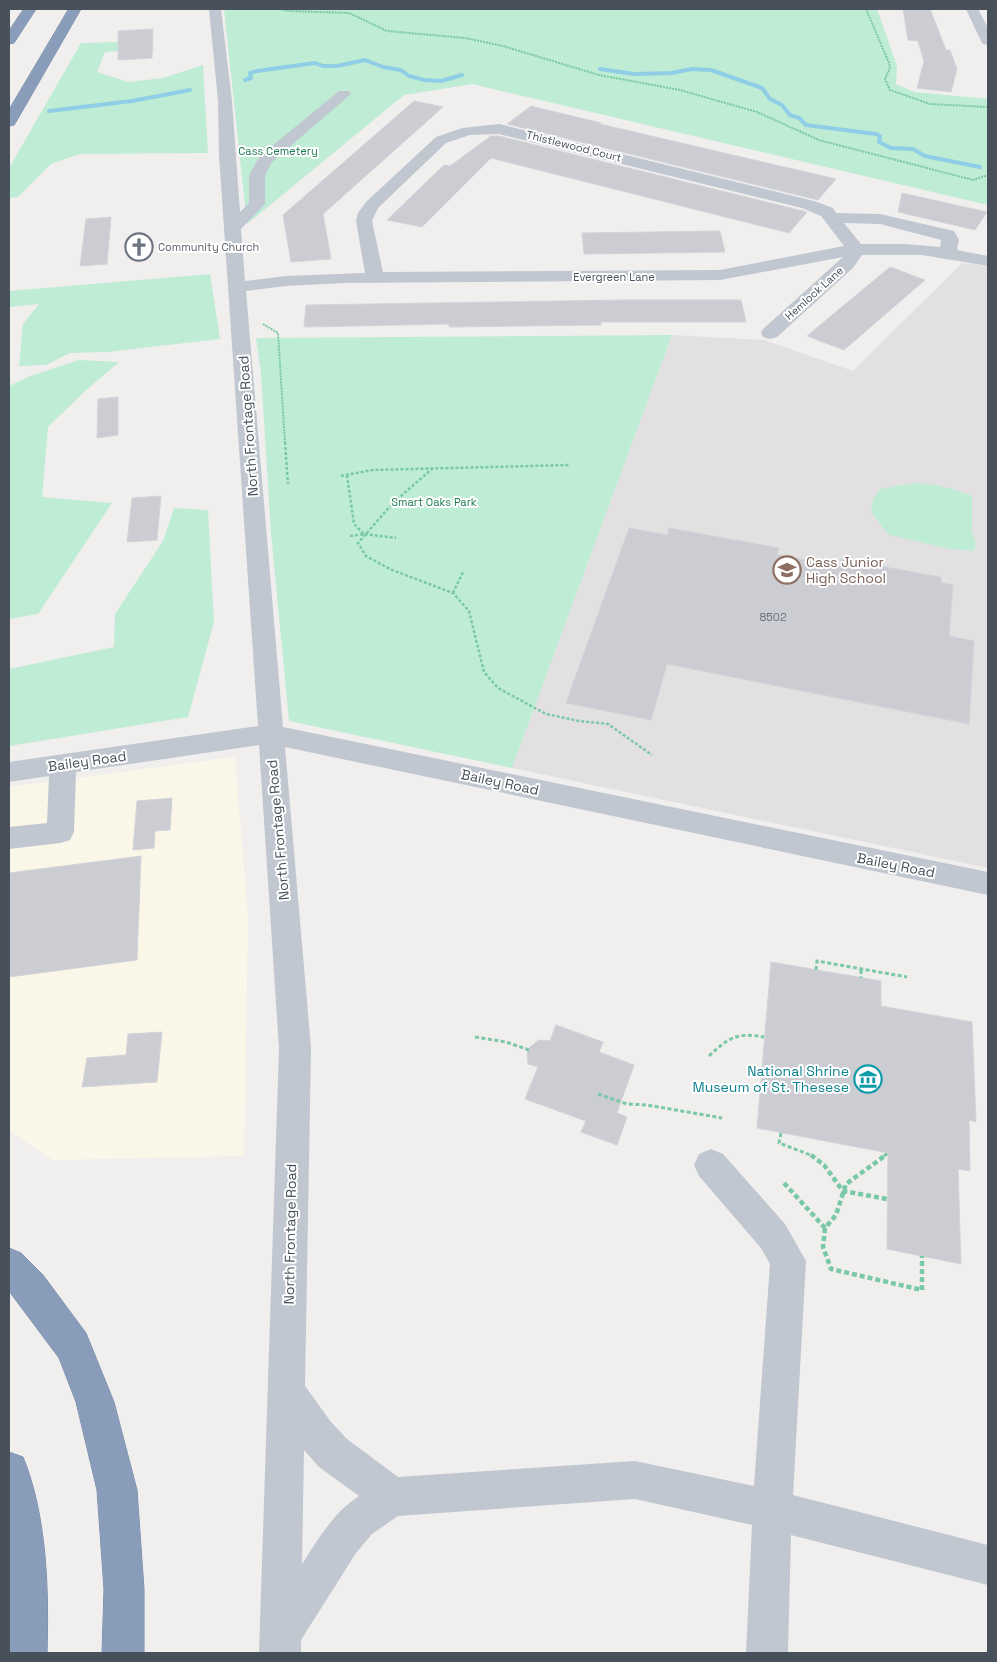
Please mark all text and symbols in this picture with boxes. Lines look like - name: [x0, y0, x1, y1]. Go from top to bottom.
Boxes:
- street label: Thistlewood Court: [525, 127, 623, 165]
- park label: Cass Cemetery: [238, 144, 318, 158]
- church icon: Community Church: [124, 232, 154, 262]
- place label: Community Church: [158, 240, 259, 254]
- street label: Hemlock Lane: [782, 263, 846, 323]
- street label: Evergreen Lane: [573, 270, 655, 284]
- street label: North Frontage Road: [234, 355, 262, 497]
- park label: Smart Oaks Park: [391, 495, 477, 509]
- place label: Cass Junior High School: [806, 553, 886, 587]
- school or university icon: Cass Junior High School: [772, 555, 802, 585]
- house number: 8502: [759, 610, 787, 624]
- street label: Bailey Road: [47, 747, 127, 775]
- street label: North Frontage Road: [263, 759, 293, 901]
- street label: Bailey Road: [459, 765, 541, 799]
- street label: Bailey Road: [856, 849, 936, 881]
- place label: National Shrine Museum of St. Thesese: [693, 1062, 849, 1096]
- museum icon: National Shrine Museum of St. Thesese: [853, 1064, 883, 1094]
- street label: North Frontage Road: [280, 1163, 300, 1305]

